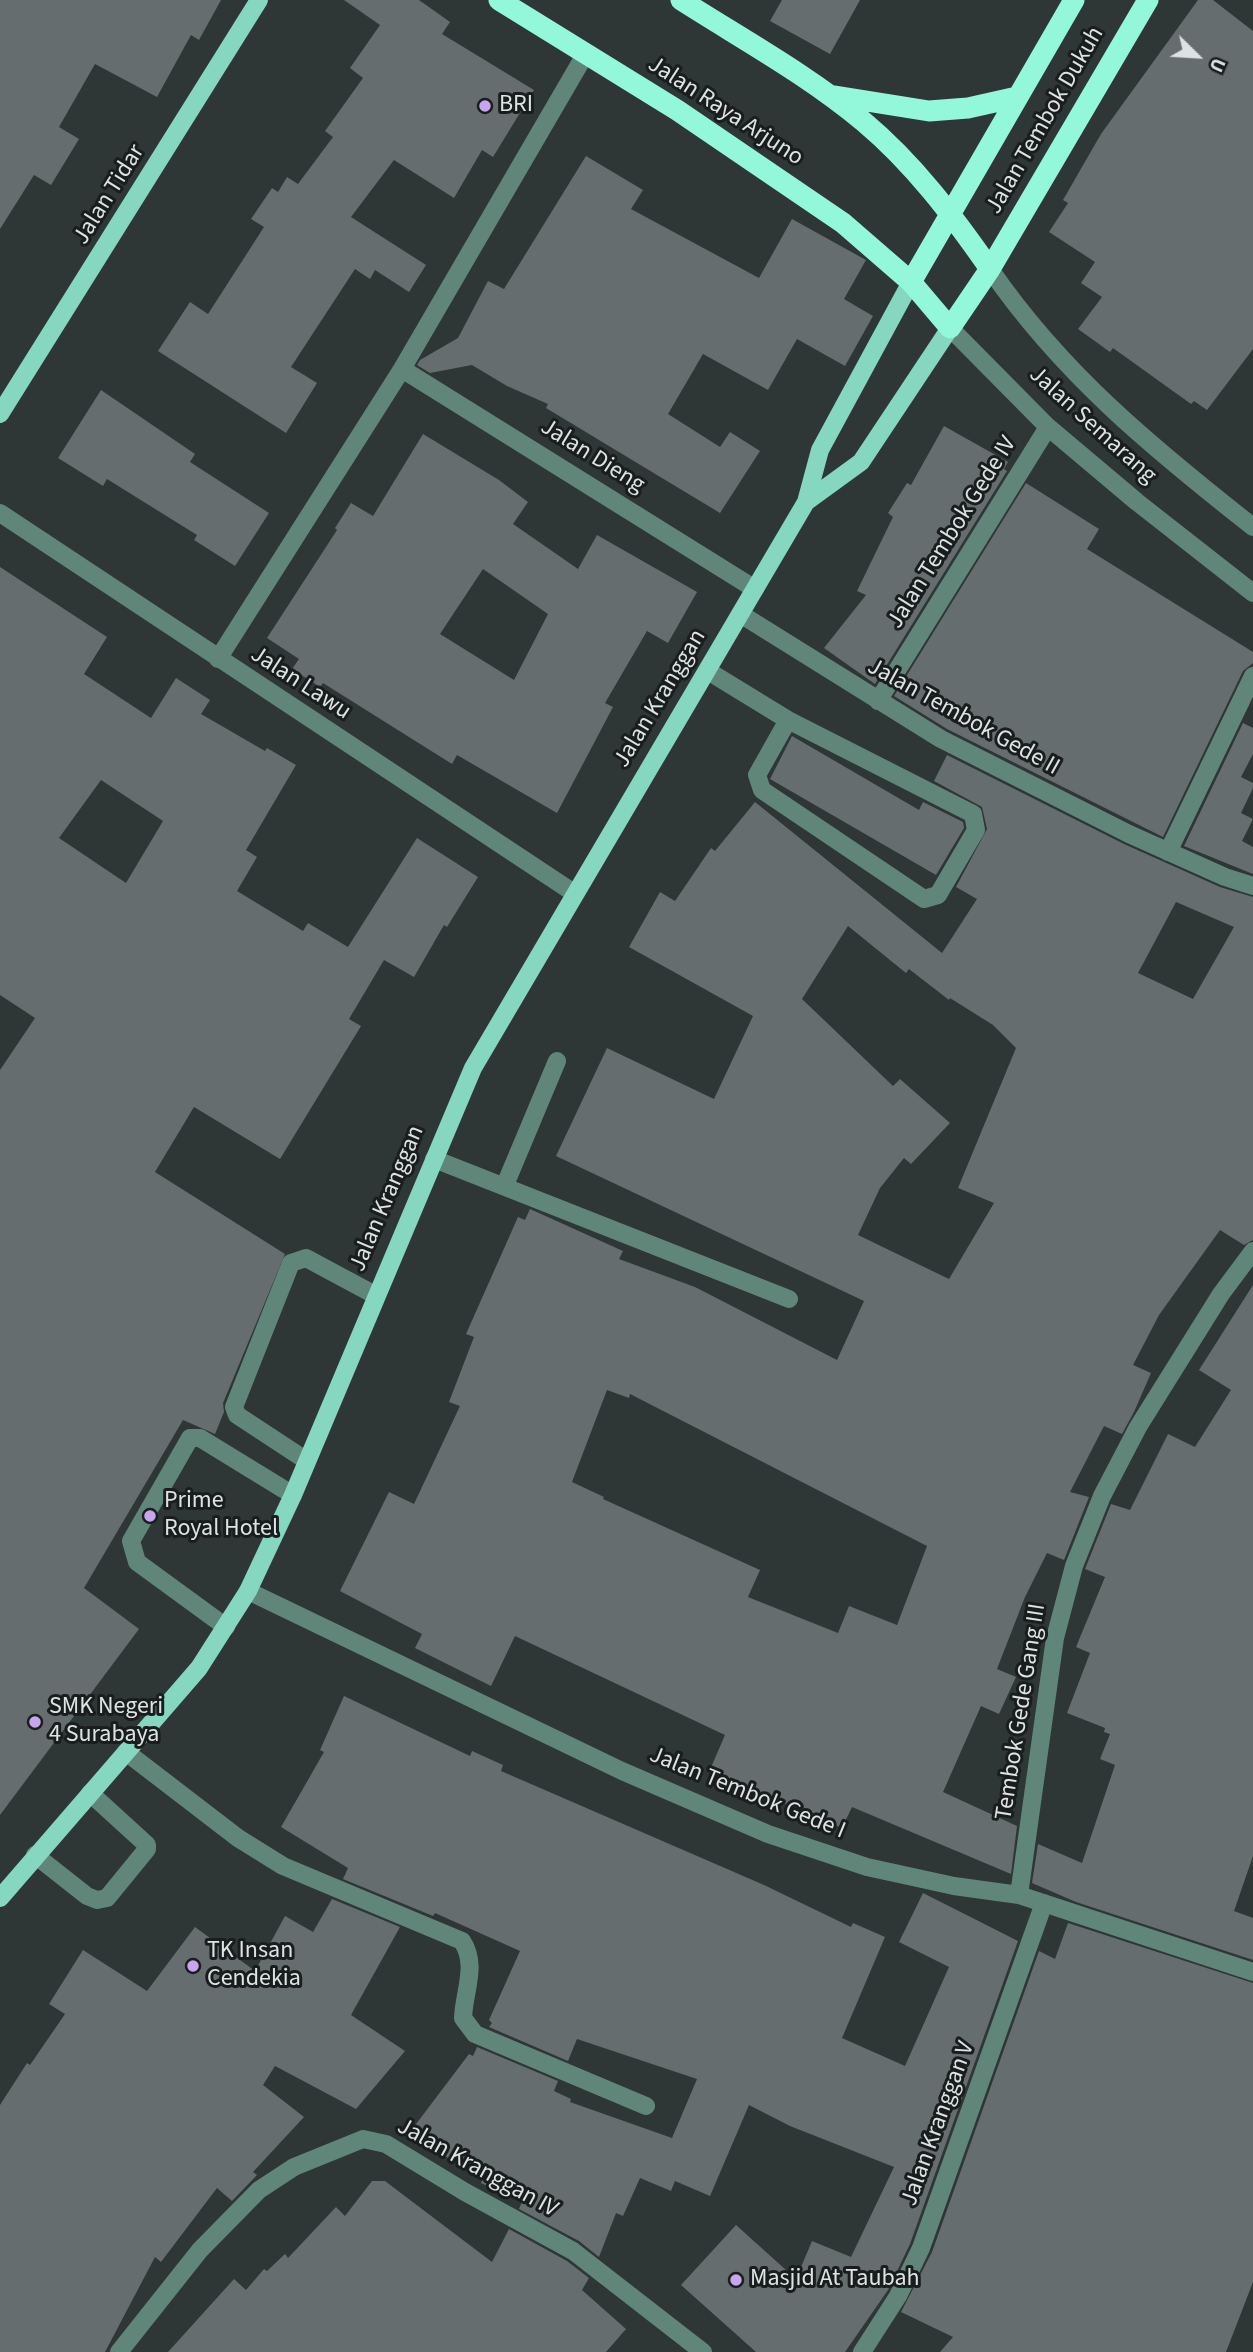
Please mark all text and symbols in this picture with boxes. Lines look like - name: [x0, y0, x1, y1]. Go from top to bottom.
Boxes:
- north arrow: [1162, 21, 1232, 91]
- street label: Jalan Tembok Dukuh: [981, 22, 1111, 220]
- street label: Jalan Raya Arjuno: [642, 51, 808, 173]
- text: U: [1202, 53, 1232, 76]
- place label: BRI: [499, 92, 533, 120]
- marker: BRI: [477, 98, 493, 114]
- street label: Jalan Tidar: [68, 140, 152, 250]
- street label: Jalan Semarang: [1022, 361, 1162, 491]
- street label: Jalan Dieng: [535, 414, 649, 500]
- street label: Jalan Tembok Gede IV: [882, 432, 1024, 634]
- street label: Jalan Kranggan: [609, 625, 713, 773]
- street label: Jalan Lawu: [244, 641, 356, 727]
- street label: Jalan Tembok Gede II: [862, 653, 1064, 783]
- street label: Jalan Kranggan: [344, 1122, 432, 1276]
- place label: Prime Royal Hotel: [164, 1488, 278, 1544]
- marker: Prime Royal Hotel: [142, 1508, 158, 1524]
- street label: Tembok Gede Gang III: [991, 1602, 1053, 1822]
- place label: SMK Negeri 4 Surabaya: [49, 1694, 163, 1750]
- marker: SMK Negeri 4 Surabaya: [27, 1714, 43, 1730]
- street label: Jalan Tembok Gede I: [645, 1742, 849, 1846]
- place label: TK Insan Cendekia: [207, 1938, 301, 1994]
- marker: TK Insan Cendekia: [185, 1958, 201, 1974]
- street label: Jalan Kranggan V: [896, 2038, 982, 2210]
- street label: Jalan Kranggan IV: [392, 2113, 562, 2225]
- place label: Masjid At Taubah: [750, 2266, 920, 2294]
- marker: Masjid At Taubah: [728, 2272, 744, 2288]

